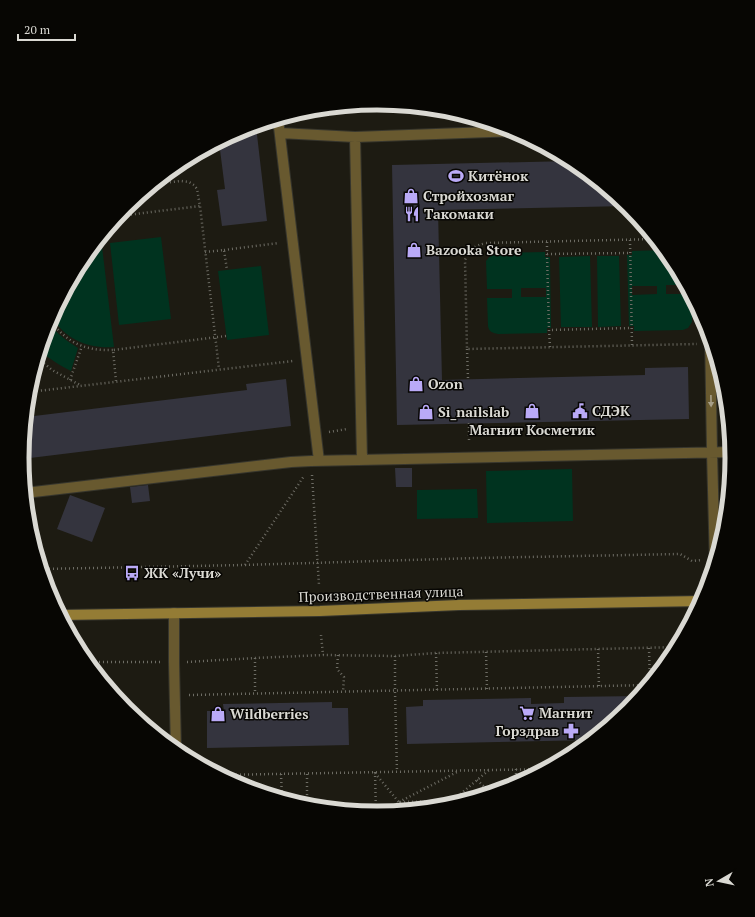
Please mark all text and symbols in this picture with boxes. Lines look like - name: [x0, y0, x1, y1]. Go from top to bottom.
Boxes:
- scale bar: [18, 16, 75, 42]
- text: 20 m: [24, 22, 51, 37]
- place label: Китёнок: [468, 166, 529, 185]
- sports icon: Китёнок: [447, 167, 465, 185]
- place label: Стройхозмаг: [423, 186, 514, 205]
- shop icon: Стройхозмаг: [402, 187, 420, 205]
- place label: Такомаки: [424, 204, 494, 223]
- restaurant icon: Такомаки: [403, 205, 421, 223]
- place label: Bazooka Store: [426, 240, 522, 259]
- shop icon: Bazooka Store: [405, 241, 423, 259]
- place label: Ozon: [428, 374, 463, 393]
- shop icon: Ozon: [407, 375, 425, 393]
- one-way arrow: [708, 395, 714, 408]
- place label: СДЭК: [592, 401, 630, 420]
- place label: Si_nailslab: [438, 402, 509, 421]
- shop icon: Магнит Косметик: [523, 402, 541, 420]
- public building icon: СДЭК: [571, 402, 589, 420]
- shop icon: Si_nailslab: [417, 403, 435, 421]
- place label: Магнит Косметик: [469, 420, 596, 439]
- place label: ЖК «Лучи»: [144, 563, 221, 582]
- bus stop icon: ЖК «Лучи»: [123, 564, 141, 582]
- street label: Производственная улица: [298, 581, 464, 606]
- place label: Магнит: [539, 703, 593, 722]
- place label: Wildberries: [230, 704, 308, 723]
- supermarket icon: Магнит: [518, 704, 536, 722]
- shop icon: Wildberries: [209, 705, 227, 723]
- place label: Горздрав: [495, 721, 559, 740]
- pharmacy icon: Горздрав: [562, 722, 580, 740]
- north arrow: [699, 861, 739, 901]
- text: N: [701, 877, 717, 888]

